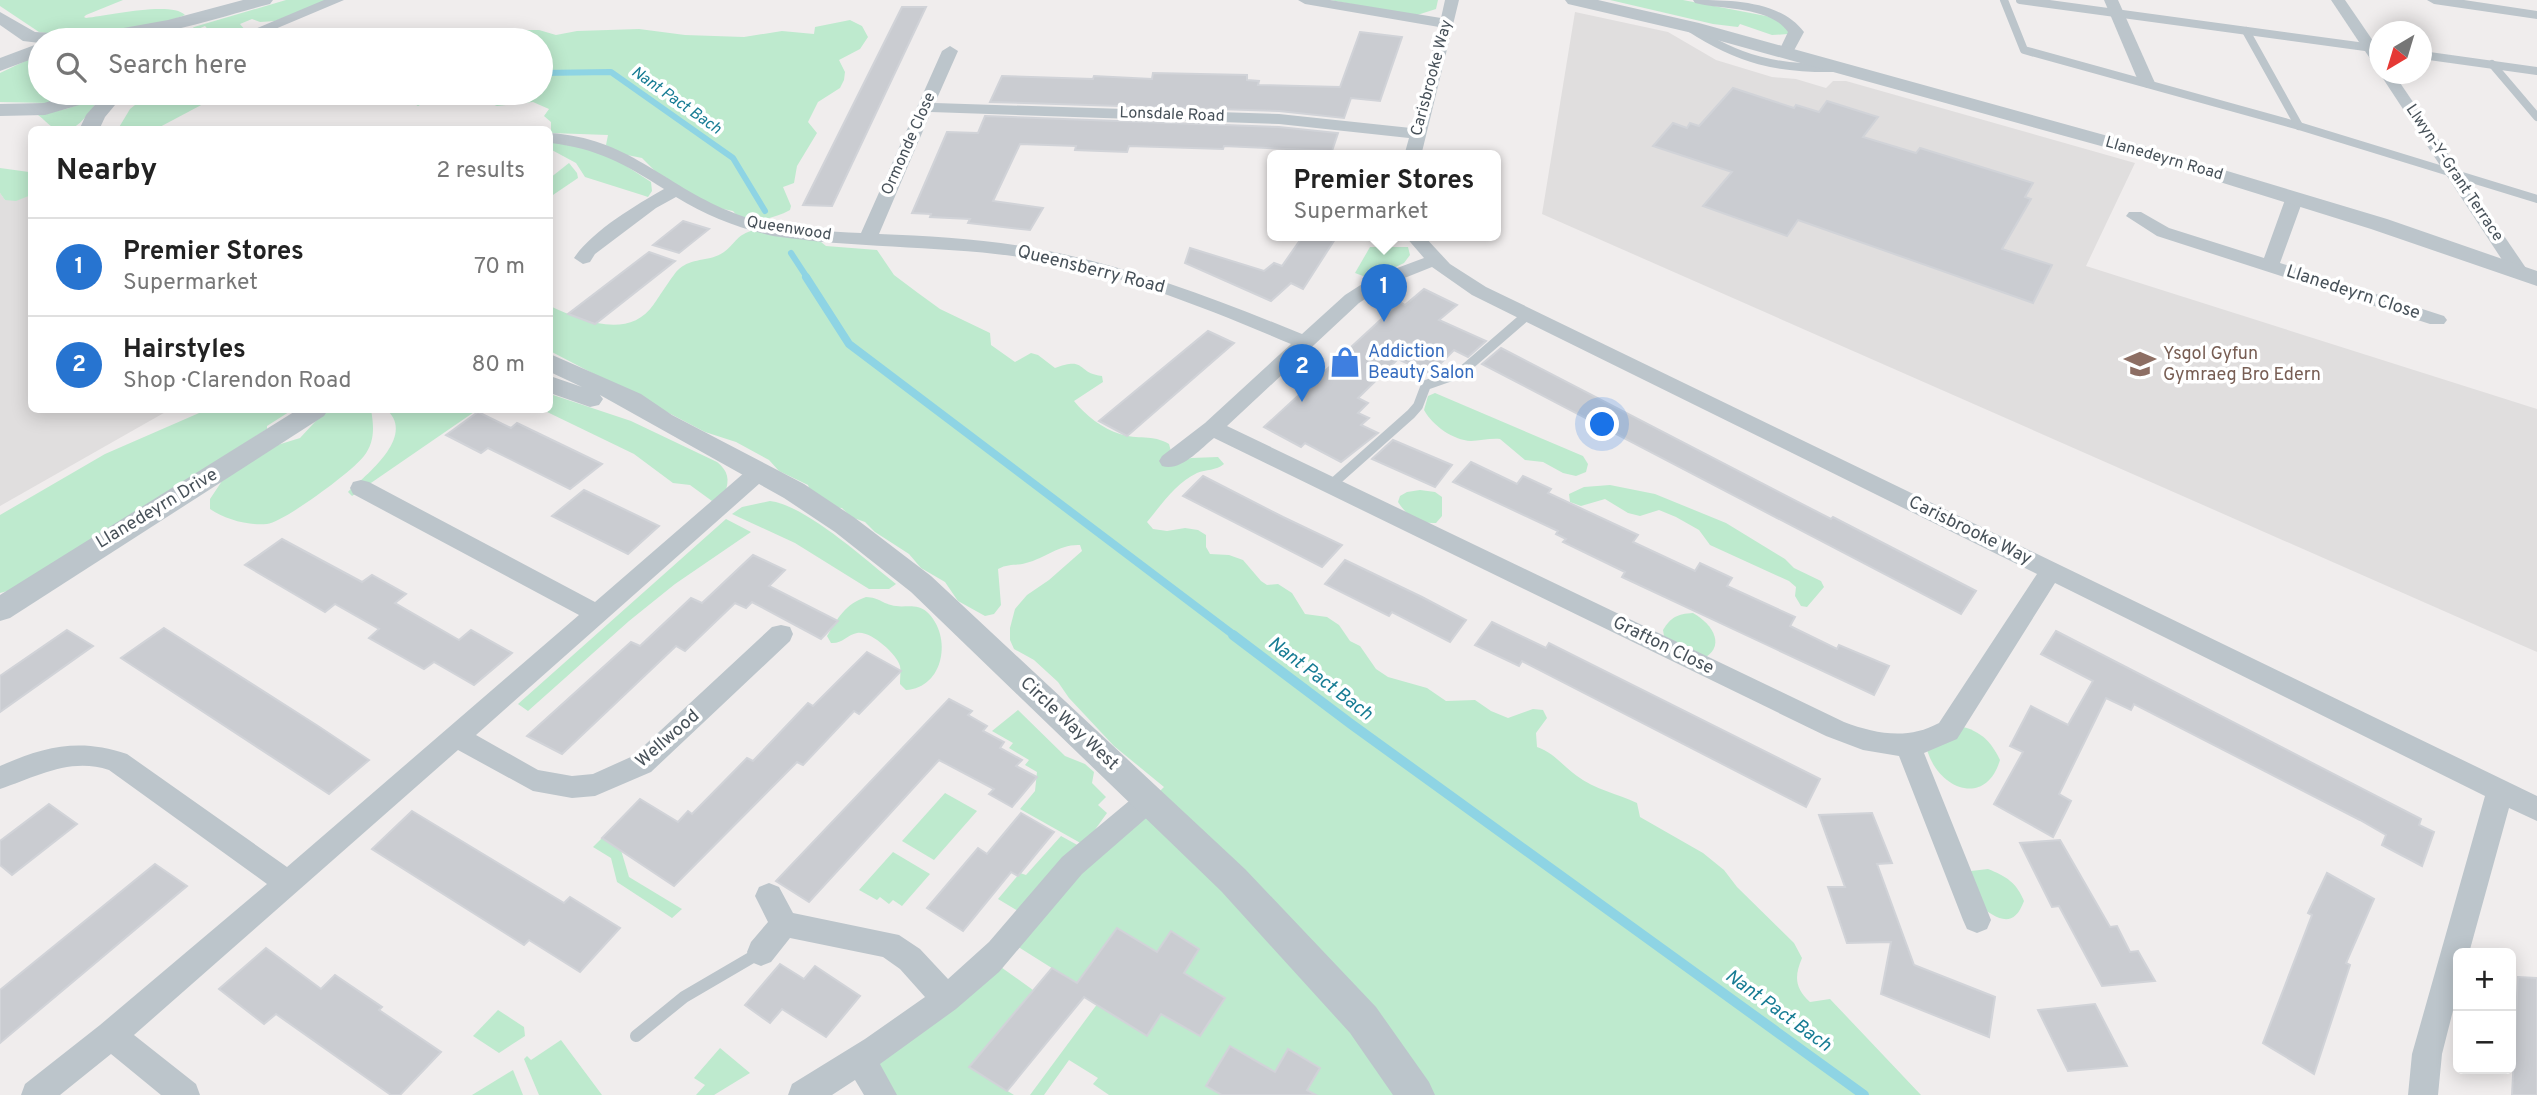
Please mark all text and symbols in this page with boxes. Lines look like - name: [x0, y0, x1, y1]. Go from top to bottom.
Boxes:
- street label: Carisbrooke Way: [1407, 18, 1457, 138]
- north arrow: [2369, 21, 2432, 84]
- search box: [28, 28, 553, 105]
- icon: search: [52, 48, 90, 86]
- text: Search here: [108, 50, 247, 83]
- water label: Nant Pact Bach: [627, 63, 725, 140]
- street label: Ormonde Close: [877, 90, 941, 198]
- street label: Llwyn-Y-Grant Terrace: [2401, 101, 2507, 245]
- street label: Lonsdale Road: [1119, 103, 1225, 127]
- street label: Llanedeyrn Road: [2103, 133, 2225, 185]
- popup: [1267, 150, 1501, 241]
- text: Nearby: [56, 153, 157, 190]
- text: 2 results: [436, 157, 525, 186]
- text: Premier Stores: [1294, 165, 1474, 198]
- text: Supermarket: [1294, 198, 1428, 227]
- street label: Queenwood: [745, 212, 833, 246]
- text: Premier Stores: [123, 236, 304, 269]
- street label: Queensberry Road: [1015, 241, 1167, 299]
- text: 1: [74, 253, 84, 282]
- text: 70 m: [474, 253, 525, 282]
- street label: Llanedeyrn Close: [2283, 261, 2423, 325]
- pin: 1: [1361, 264, 1407, 322]
- text: Supermarket: [123, 269, 258, 298]
- text: Hairstyles: [123, 334, 246, 367]
- place label: Addiction Beauty Salon: [1368, 341, 1474, 385]
- place label: Ysgol Gyfun Gymraeg Bro Edern: [2163, 343, 2321, 387]
- pin: 2: [1279, 344, 1325, 402]
- shop icon: Addiction Beauty Salon: [1328, 345, 1362, 379]
- school or university icon: Ysgol Gyfun Gymraeg Bro Edern: [2123, 347, 2157, 381]
- text: 2: [72, 351, 86, 380]
- text: 80 m: [472, 351, 525, 380]
- text: Shop · Clarendon Road: [123, 367, 351, 396]
- your location: [1585, 407, 1619, 441]
- street label: Llanedeyrn Drive: [92, 464, 222, 554]
- street label: Carisbrooke Way: [1905, 491, 2035, 571]
- street label: Grafton Close: [1609, 612, 1717, 680]
- water label: Nant Pact Bach: [1263, 632, 1378, 727]
- street label: Circle Way West: [1015, 672, 1123, 776]
- street label: Wellwood: [631, 705, 705, 773]
- map controls: [2453, 948, 2516, 1074]
- button: +: [2453, 948, 2516, 1011]
- water label: Nant Pact Bach: [1720, 964, 1836, 1058]
- button: −: [2453, 1011, 2516, 1074]

